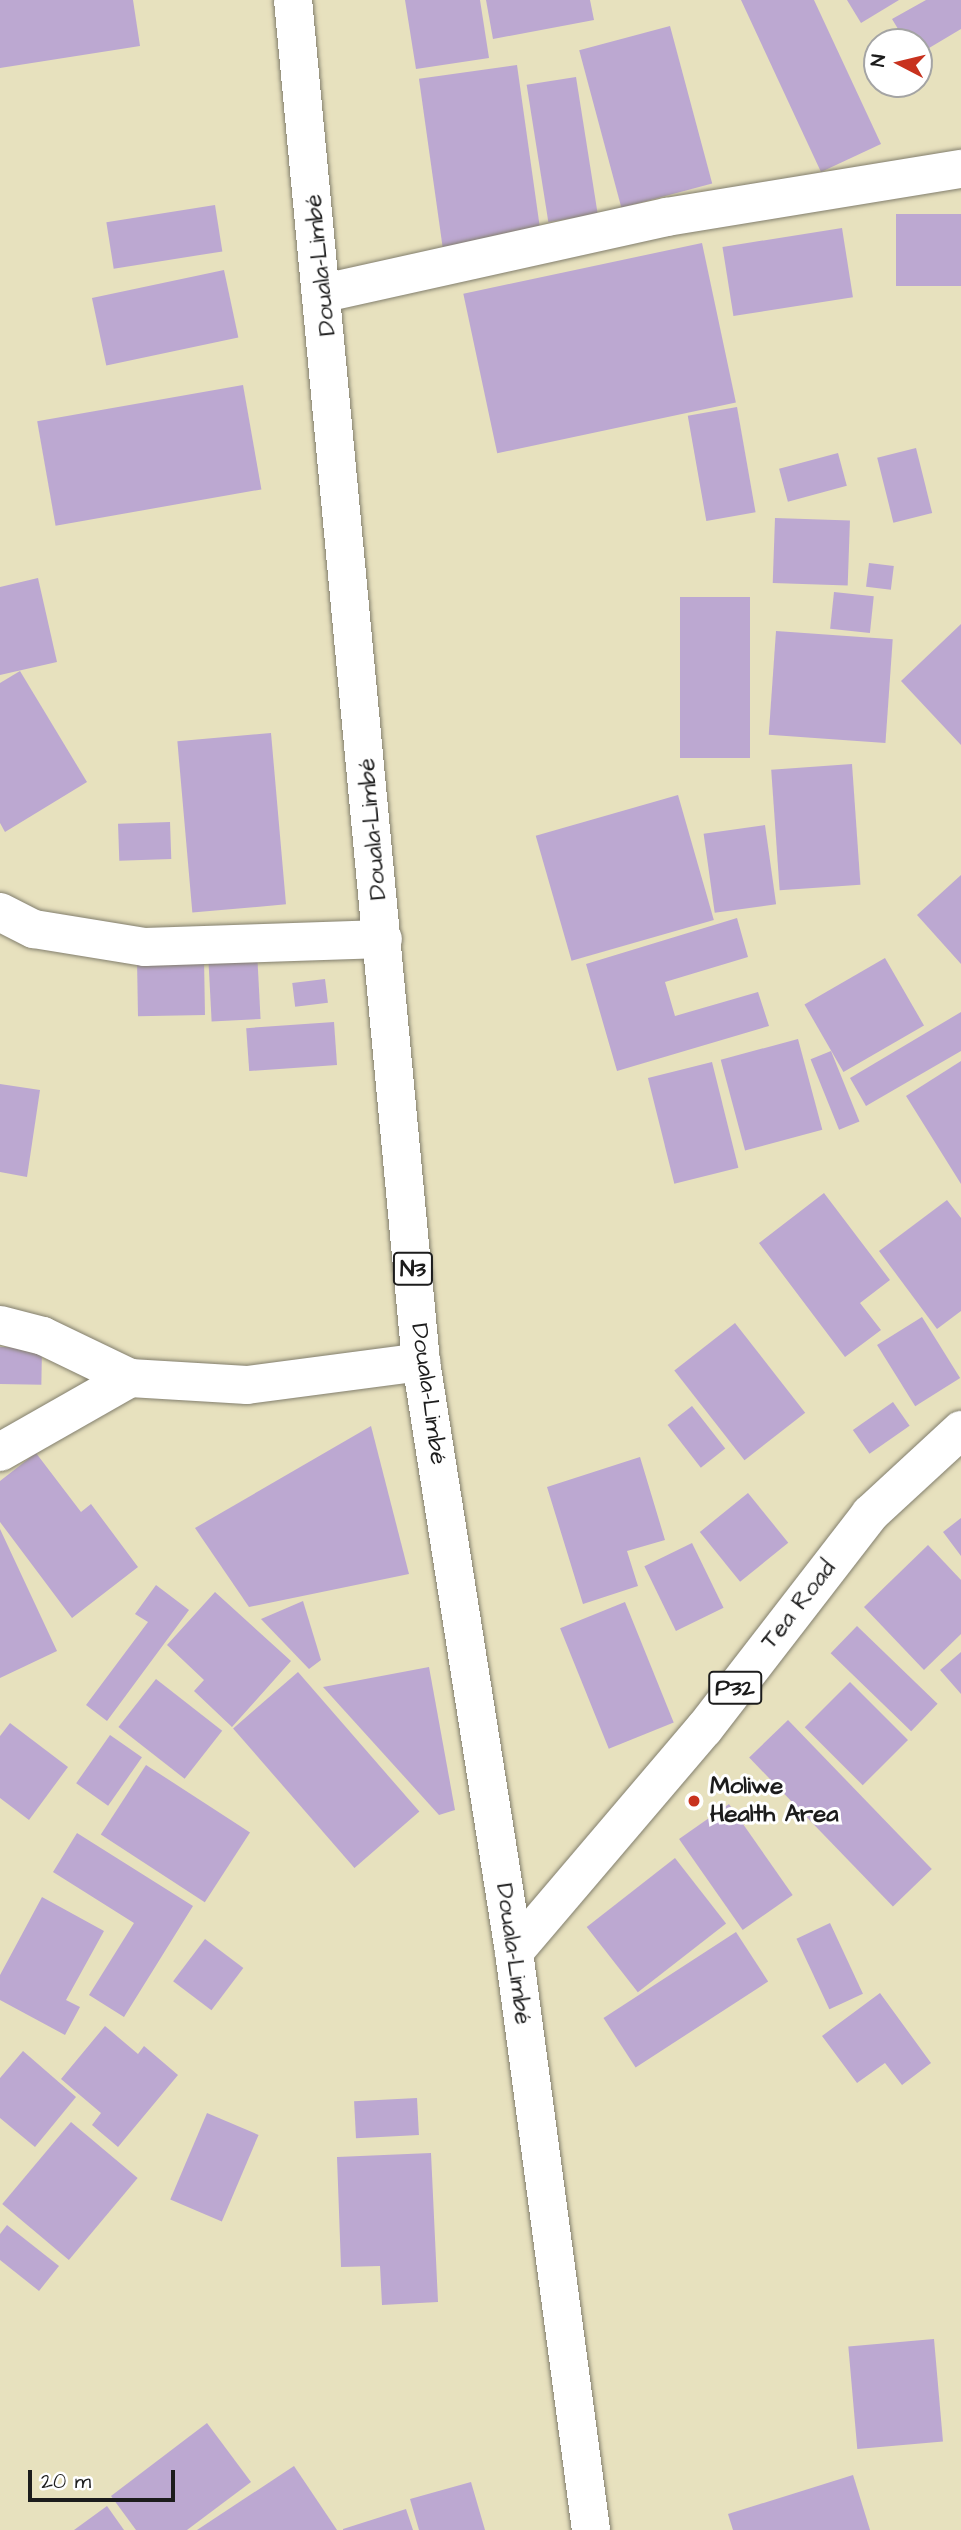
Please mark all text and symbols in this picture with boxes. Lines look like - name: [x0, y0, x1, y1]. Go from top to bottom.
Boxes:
- north arrow: [863, 28, 933, 98]
- text: N: [865, 53, 893, 68]
- street label: Douala-Limbé: [299, 193, 343, 337]
- street label: Douala-Limbé: [352, 757, 394, 901]
- road number: N3: [392, 1250, 434, 1288]
- street label: Douala-Limbé: [404, 1322, 452, 1466]
- street label: Tea Road: [755, 1555, 843, 1655]
- road number: P32: [707, 1668, 763, 1708]
- place label: Moliwe Health Area: [710, 1773, 839, 1829]
- marker: Moliwe Health Area: [684, 1791, 704, 1811]
- street label: Douala-Limbé: [489, 1882, 537, 2026]
- scale bar: [32, 2456, 178, 2500]
- text: 20 m: [41, 2467, 91, 2496]

